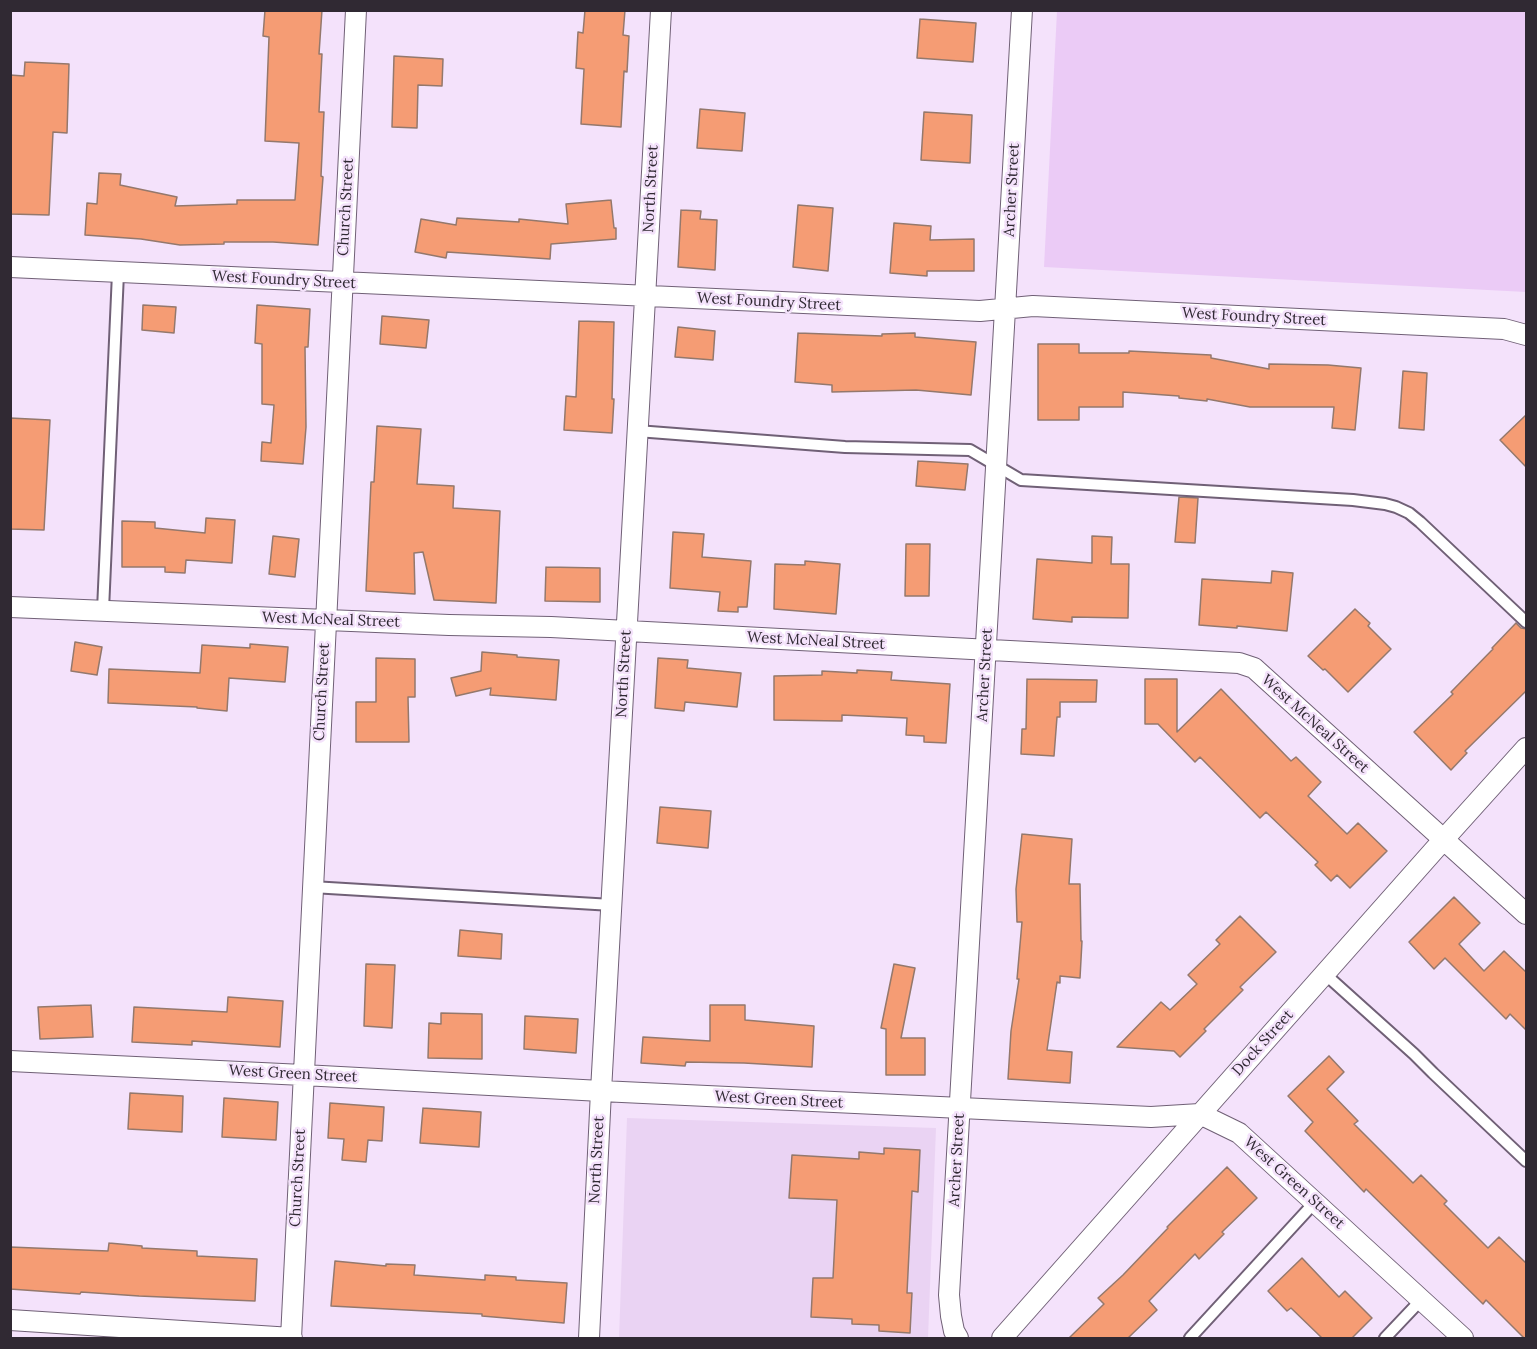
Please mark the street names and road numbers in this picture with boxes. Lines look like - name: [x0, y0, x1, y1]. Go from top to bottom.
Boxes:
- street label: Archer Street: [1001, 143, 1023, 237]
- street label: North Street: [640, 145, 662, 233]
- street label: Church Street: [334, 157, 358, 257]
- street label: West Foundry Street: [212, 267, 356, 293]
- street label: West Foundry Street: [697, 289, 841, 315]
- street label: West Foundry Street: [1182, 304, 1326, 330]
- street label: West McNeal Street: [262, 609, 400, 631]
- street label: West McNeal Street: [747, 628, 885, 654]
- street label: Archer Street: [974, 628, 996, 722]
- street label: North Street: [613, 630, 635, 718]
- street label: Church Street: [310, 642, 334, 742]
- street label: West McNeal Street: [1258, 671, 1372, 777]
- street label: Dock Street: [1229, 1006, 1297, 1080]
- street label: West Green Street: [228, 1062, 358, 1086]
- street label: West Green Street: [714, 1088, 844, 1112]
- street label: Archer Street: [946, 1113, 968, 1207]
- street label: North Street: [586, 1116, 608, 1204]
- street label: Church Street: [286, 1128, 310, 1228]
- street label: West Green Street: [1240, 1133, 1348, 1233]

